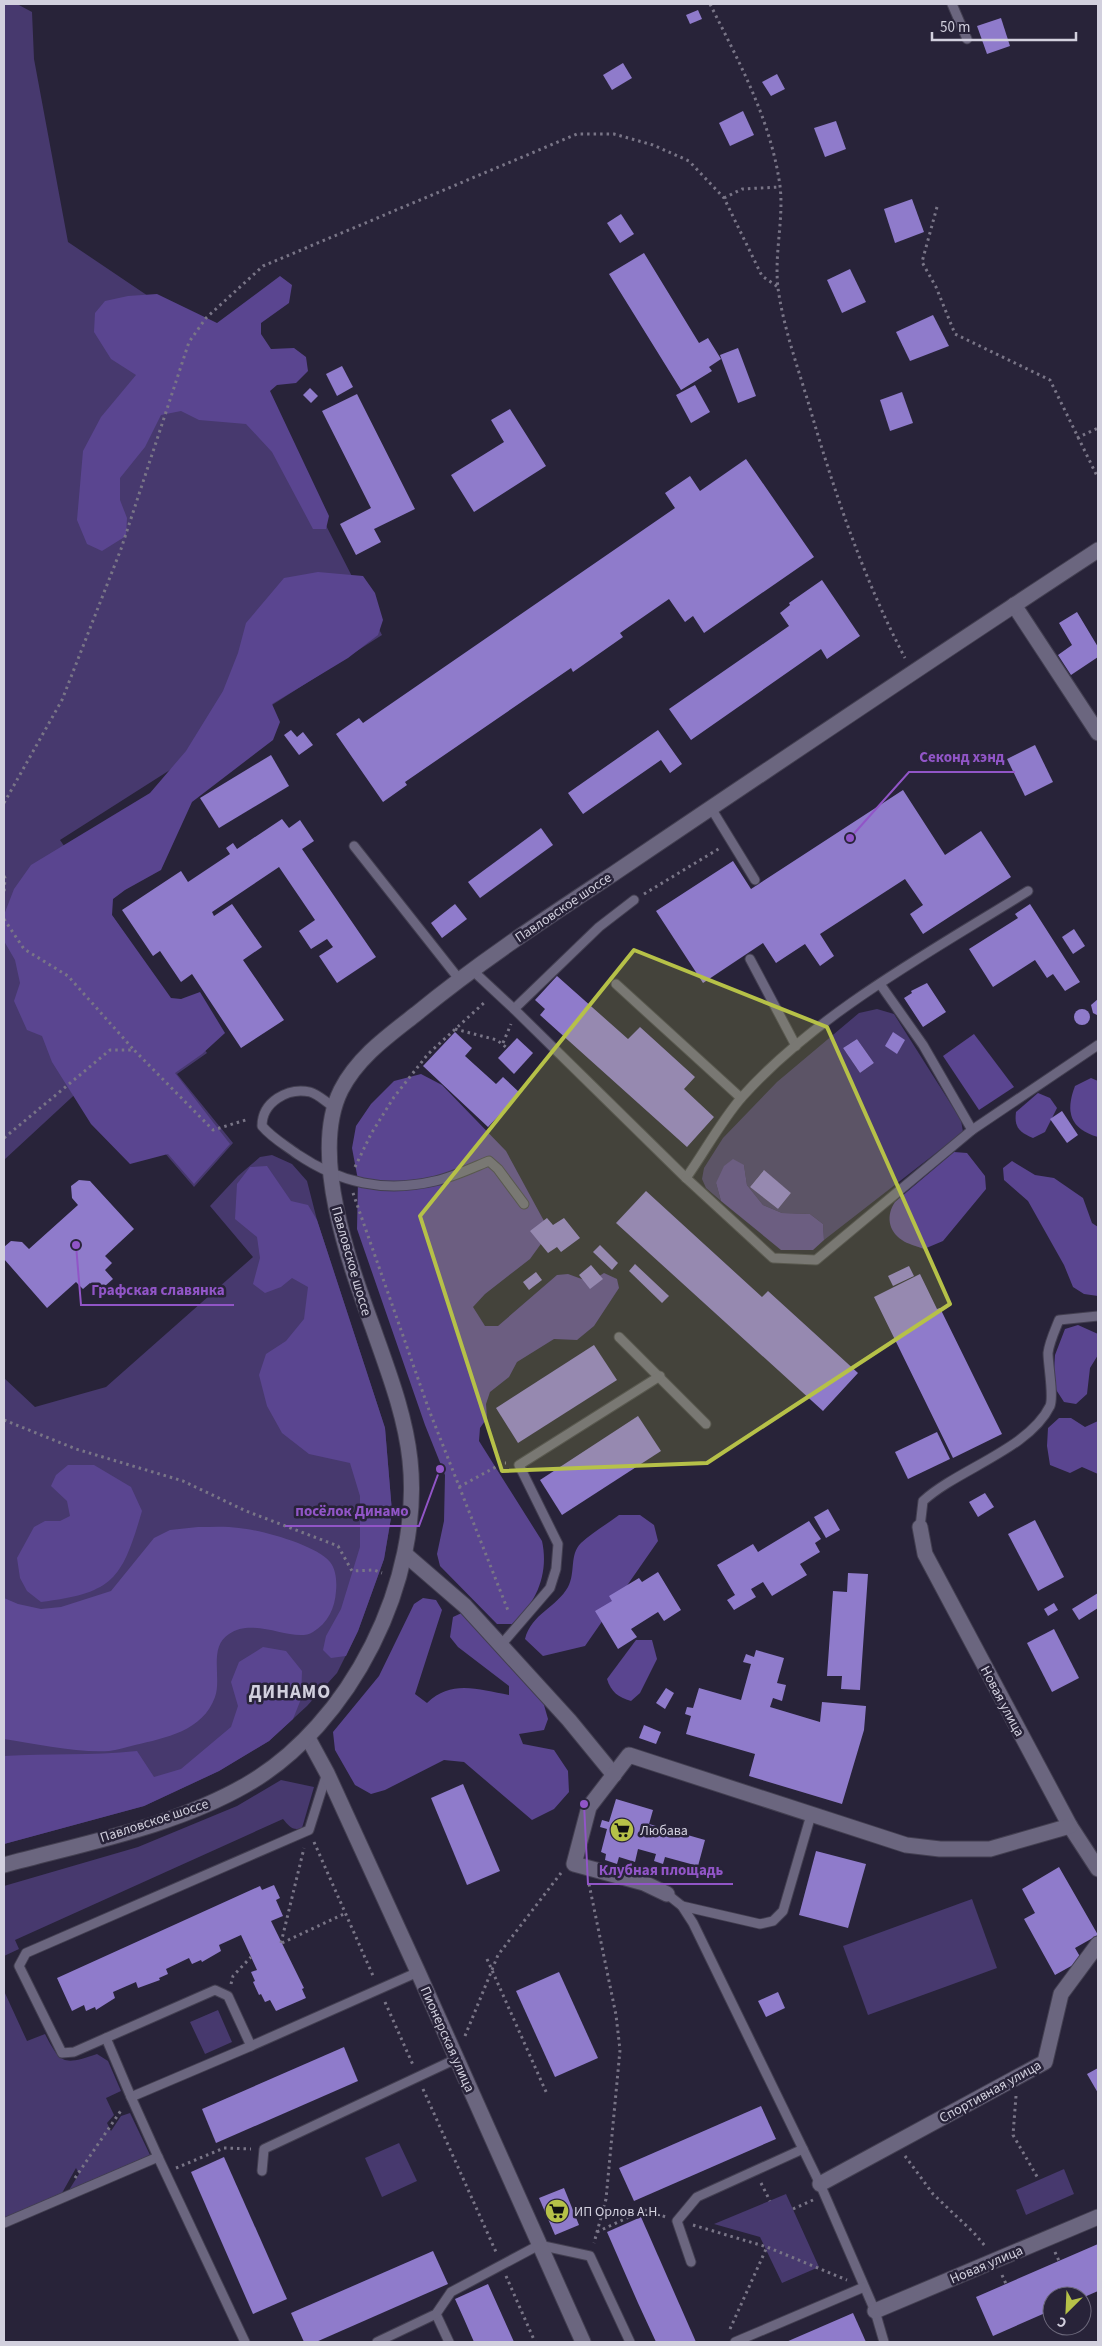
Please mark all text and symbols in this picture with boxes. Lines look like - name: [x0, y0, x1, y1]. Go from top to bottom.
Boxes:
- scale bar: [932, 10, 1076, 42]
- text: 50 m: [940, 17, 970, 38]
- callout: Секонд хэнд: [909, 742, 1015, 772]
- text: Секонд хэнд: [919, 747, 1005, 768]
- street label: Павловское шоссе: [511, 868, 616, 948]
- street label: Павловское шоссе: [326, 1204, 376, 1318]
- callout: Графская славянка: [81, 1275, 234, 1305]
- text: Графская славянка: [91, 1280, 225, 1301]
- callout: посёлок Динамо: [285, 1496, 419, 1526]
- text: посёлок Динамо: [295, 1501, 409, 1522]
- street label: Новая улица: [975, 1663, 1029, 1740]
- district label: ДИНАМО: [249, 1679, 331, 1706]
- street label: Павловское шоссе: [98, 1794, 211, 1848]
- supermarket icon: Любава: [609, 1817, 635, 1843]
- place label: Любава: [640, 1821, 688, 1841]
- callout: Клубная площадь: [588, 1854, 733, 1884]
- text: Клубная площадь: [599, 1860, 724, 1881]
- street label: Пионерская улица: [415, 1983, 479, 2096]
- street label: Спортивная улица: [936, 2056, 1045, 2128]
- supermarket icon: ИП Орлов А.Н.: [544, 2198, 570, 2224]
- place label: ИП Орлов А.Н.: [574, 2202, 661, 2222]
- street label: Новая улица: [947, 2241, 1026, 2289]
- north arrow: [1042, 2286, 1092, 2336]
- text: С: [1054, 2311, 1070, 2333]

